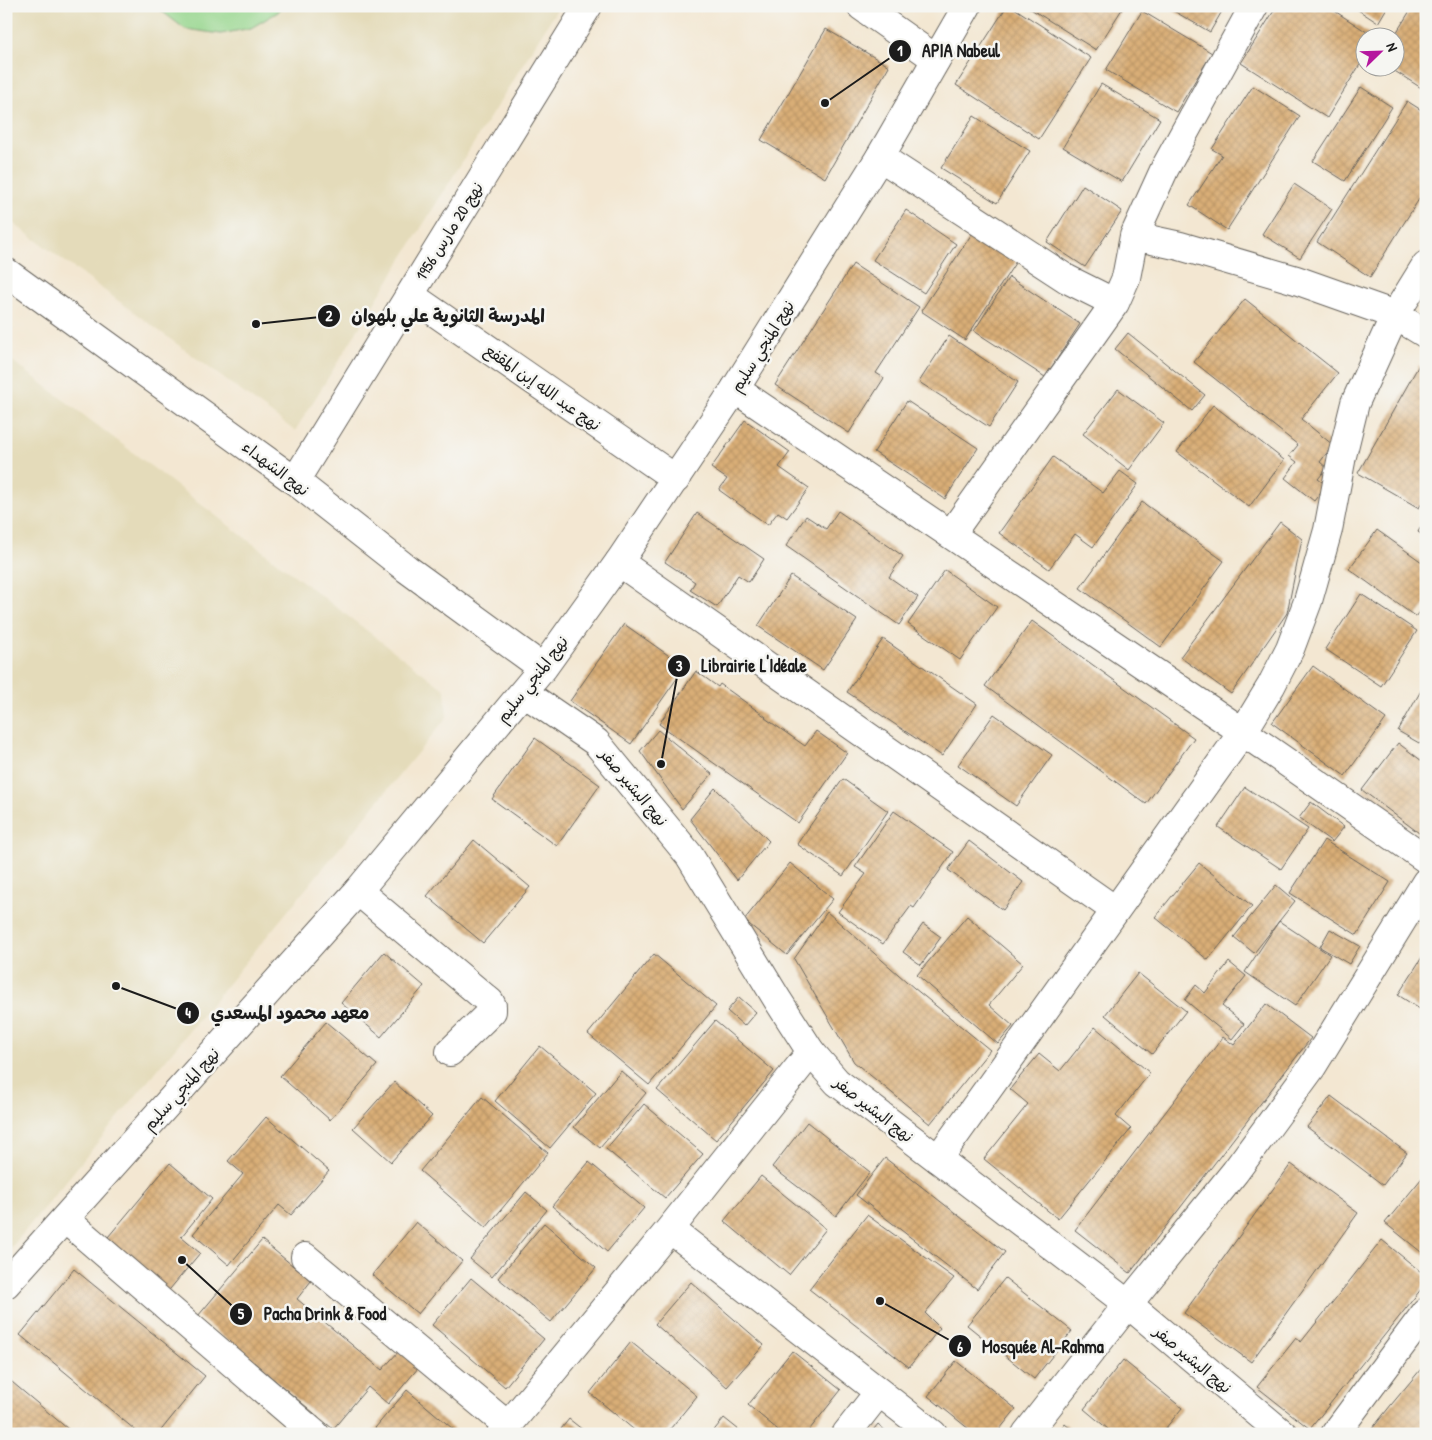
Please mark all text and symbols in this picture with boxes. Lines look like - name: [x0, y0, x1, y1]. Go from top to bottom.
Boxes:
- north arrow: [1354, 28, 1404, 78]
- callout: APIA Nabeul: [887, 34, 1010, 67]
- text: APIA Nabeul: [922, 38, 1001, 63]
- text: 1: [897, 40, 903, 61]
- text: N: [1382, 40, 1403, 54]
- street label: نهج 20 مارس 1956: [410, 178, 488, 284]
- street label: نهج المنجي سليم: [725, 296, 802, 398]
- callout: المدرسة الثانوية علي بلهوان: [317, 300, 555, 333]
- text: المدرسة الثانوية علي بلهوان: [351, 303, 545, 332]
- text: 2: [325, 305, 333, 326]
- street label: نهج عبد الله إبن المقفع: [480, 339, 606, 436]
- street label: نهج الشهداء: [238, 436, 314, 500]
- street label: نهج المنجي سليم: [491, 631, 576, 729]
- callout: Librairie L'Idéale: [666, 649, 817, 682]
- text: Librairie L'Idéale: [701, 653, 808, 678]
- text: 3: [676, 655, 683, 676]
- street label: نهج البشير صفر: [594, 742, 673, 831]
- callout: معهد محمود المسعدي: [176, 997, 380, 1030]
- text: معهد محمود المسعدي: [211, 1000, 369, 1027]
- text: 4: [185, 1002, 191, 1023]
- street label: نهج المنجي سليم: [138, 1043, 227, 1138]
- street label: نهج البشير صفر: [828, 1070, 918, 1147]
- callout: Pacha Drink & Food: [229, 1297, 397, 1330]
- text: Pacha Drink & Food: [264, 1301, 386, 1326]
- text: 5: [238, 1303, 245, 1324]
- street label: نهج البشير صفر: [1148, 1319, 1237, 1398]
- callout: Mosquée Al-Rahma: [947, 1330, 1114, 1363]
- text: Mosquée Al-Rahma: [982, 1334, 1105, 1360]
- text: 6: [957, 1336, 963, 1357]

